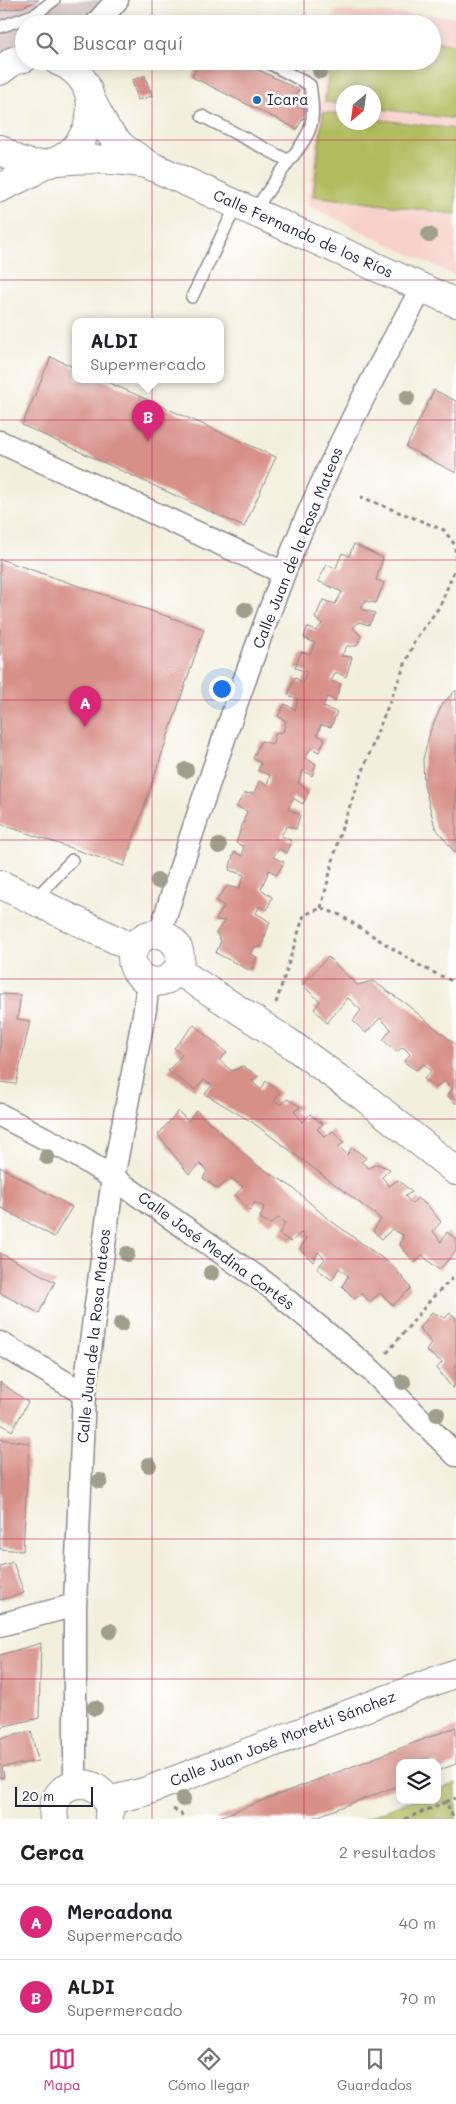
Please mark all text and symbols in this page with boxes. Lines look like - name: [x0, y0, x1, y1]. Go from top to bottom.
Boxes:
- search box: [15, 15, 441, 70]
- icon: search: [33, 29, 61, 57]
- text: Buscar aquí: [73, 30, 183, 55]
- north arrow: [336, 85, 381, 130]
- place label: Icara: [267, 89, 309, 109]
- marker: Icara: [251, 94, 263, 106]
- street label: Calle Fernando de los Ríos: [210, 184, 397, 282]
- popup: [72, 318, 224, 383]
- text: ALDI: [90, 328, 138, 353]
- text: Supermercado: [90, 353, 206, 374]
- pin: B: [132, 400, 164, 441]
- street label: Calle Juan de la Rosa Mateos: [247, 444, 347, 651]
- your location: [209, 676, 235, 702]
- pin: A: [69, 686, 101, 727]
- street label: Calle José Medina Cortés: [134, 1187, 299, 1314]
- street label: Calle Juan de la Rosa Mateos: [72, 1228, 114, 1444]
- street label: Calle Juan José Moretti Sánchez: [167, 1686, 398, 1790]
- map controls: [396, 1759, 441, 1804]
- button: layers: [396, 1759, 441, 1804]
- scale bar: [15, 1784, 92, 1807]
- text: 20 m: [22, 1786, 54, 1805]
- text: Cerca: [20, 1838, 85, 1865]
- text: 2 resultados: [339, 1841, 436, 1862]
- text: Mercadona: [67, 1899, 173, 1924]
- text: A: [30, 1912, 42, 1933]
- text: 40 m: [399, 1912, 436, 1933]
- text: Supermercado: [67, 1924, 182, 1945]
- text: ALDI: [67, 1974, 115, 1999]
- text: B: [31, 1987, 41, 2008]
- text: 70 m: [399, 1987, 436, 2008]
- text: Supermercado: [67, 1999, 182, 2020]
- tab: Mapa: [44, 2045, 81, 2094]
- tab: Cómo llegar: [168, 2045, 250, 2094]
- tab: Guardados: [337, 2045, 412, 2094]

